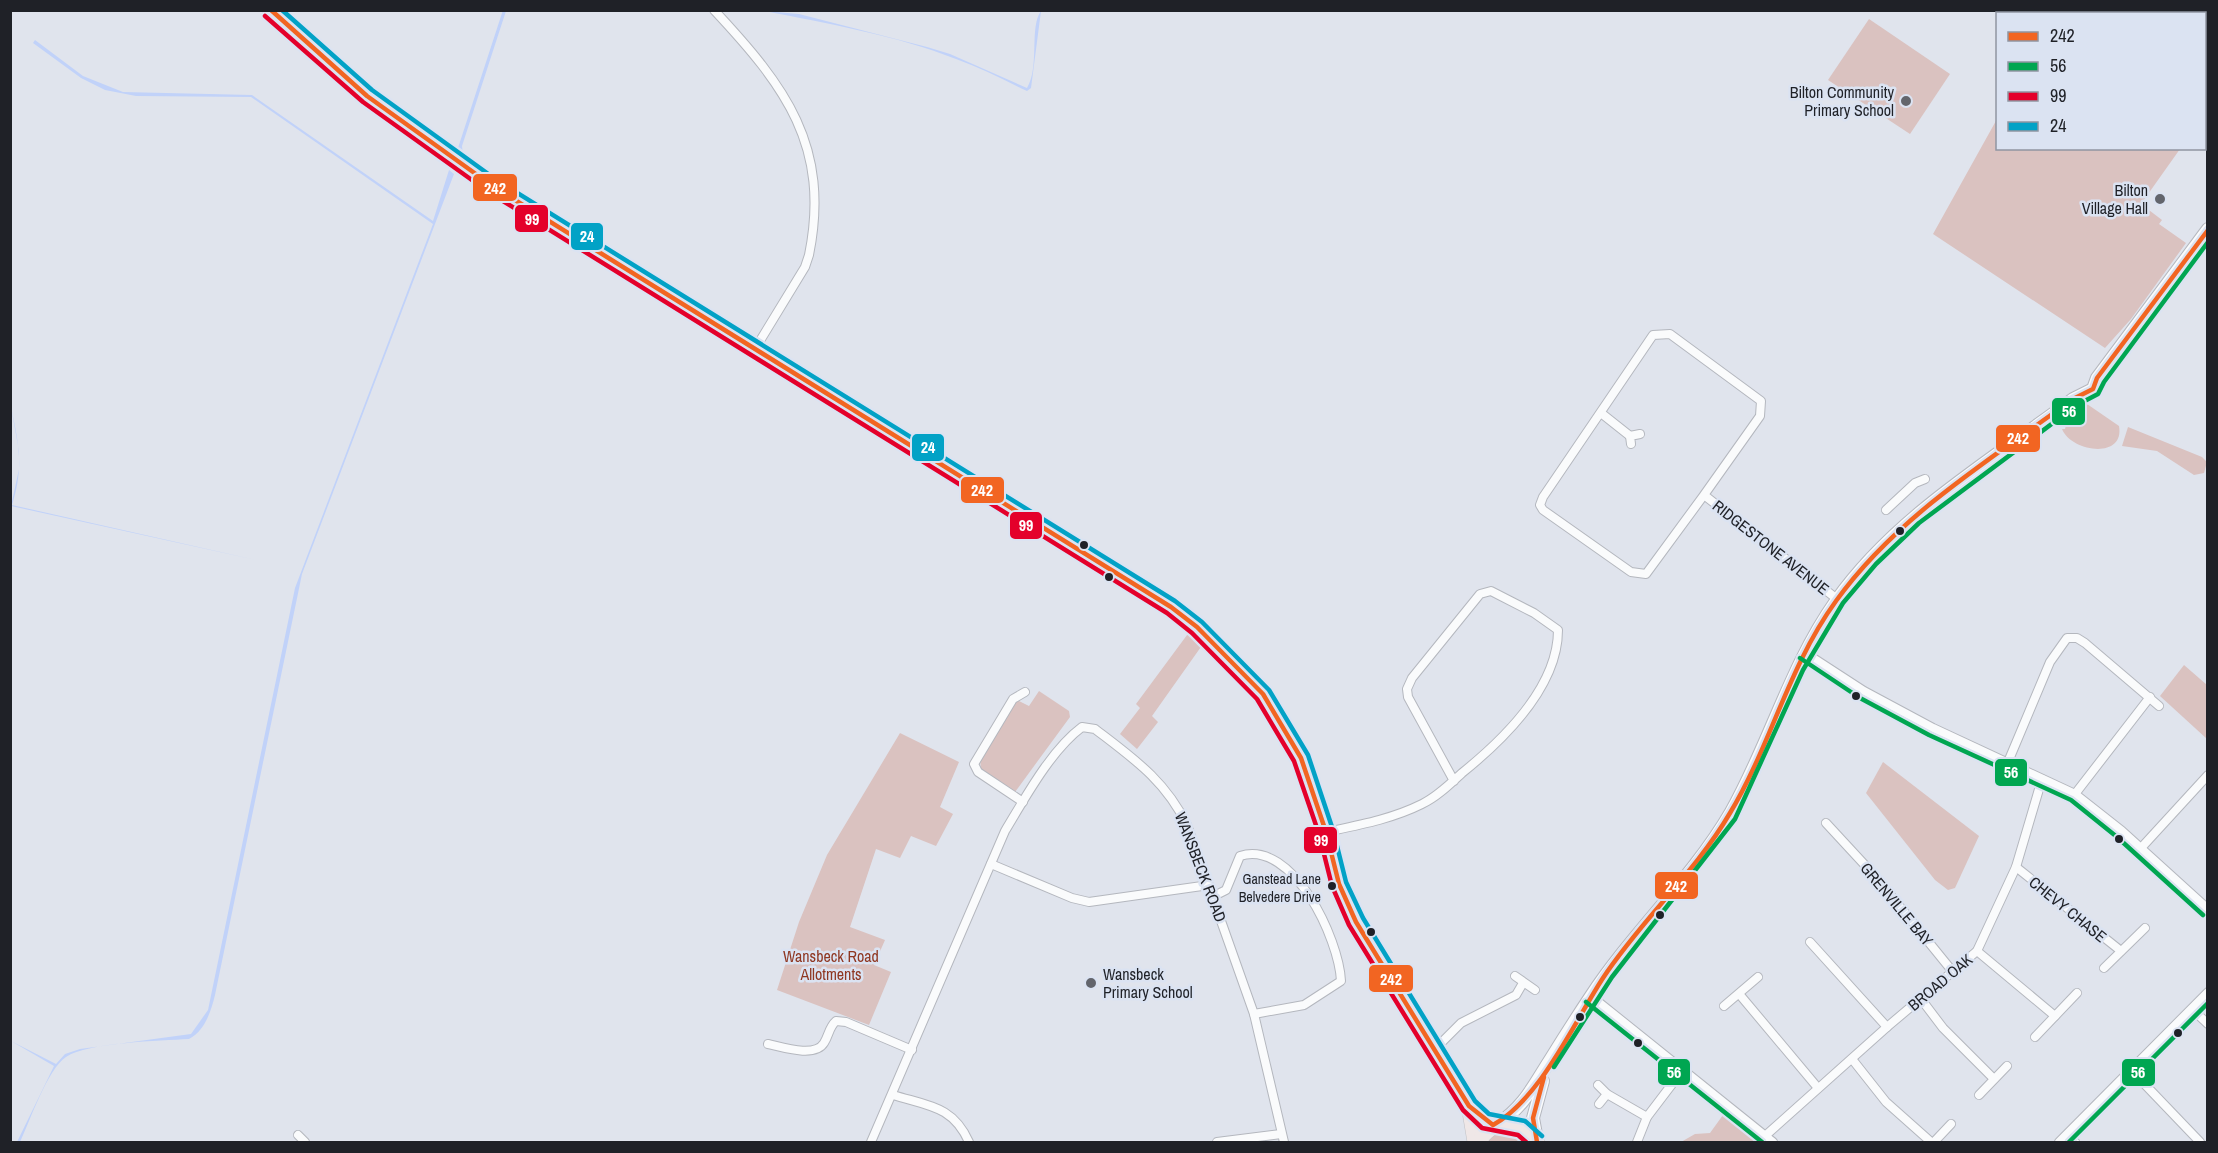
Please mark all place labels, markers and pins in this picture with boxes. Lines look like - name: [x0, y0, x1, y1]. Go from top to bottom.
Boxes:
- place label: Bilton Community Primary School: [1790, 81, 1894, 121]
- marker: Bilton Community Primary School: [1899, 94, 1913, 108]
- place label: Bilton Village Hall: [2082, 179, 2148, 219]
- marker: Bilton Village Hall: [2153, 192, 2167, 206]
- unlabelled marker: [1894, 525, 1906, 537]
- unlabelled marker: [1078, 539, 1090, 551]
- unlabelled marker: [1103, 571, 1115, 583]
- unlabelled marker: [1850, 690, 1862, 702]
- unlabelled marker: [2113, 833, 2125, 845]
- place label: Ganstead Lane Belvedere Drive: [1239, 870, 1321, 906]
- marker: Ganstead Lane Belvedere Drive: [1326, 880, 1338, 892]
- unlabelled marker: [1654, 909, 1666, 921]
- unlabelled marker: [1365, 926, 1377, 938]
- place label: Wansbeck Primary School: [1103, 963, 1193, 1003]
- marker: Wansbeck Primary School: [1084, 976, 1098, 990]
- unlabelled marker: [1574, 1011, 1586, 1023]
- unlabelled marker: [2172, 1027, 2184, 1039]
- unlabelled marker: [1632, 1037, 1644, 1049]

